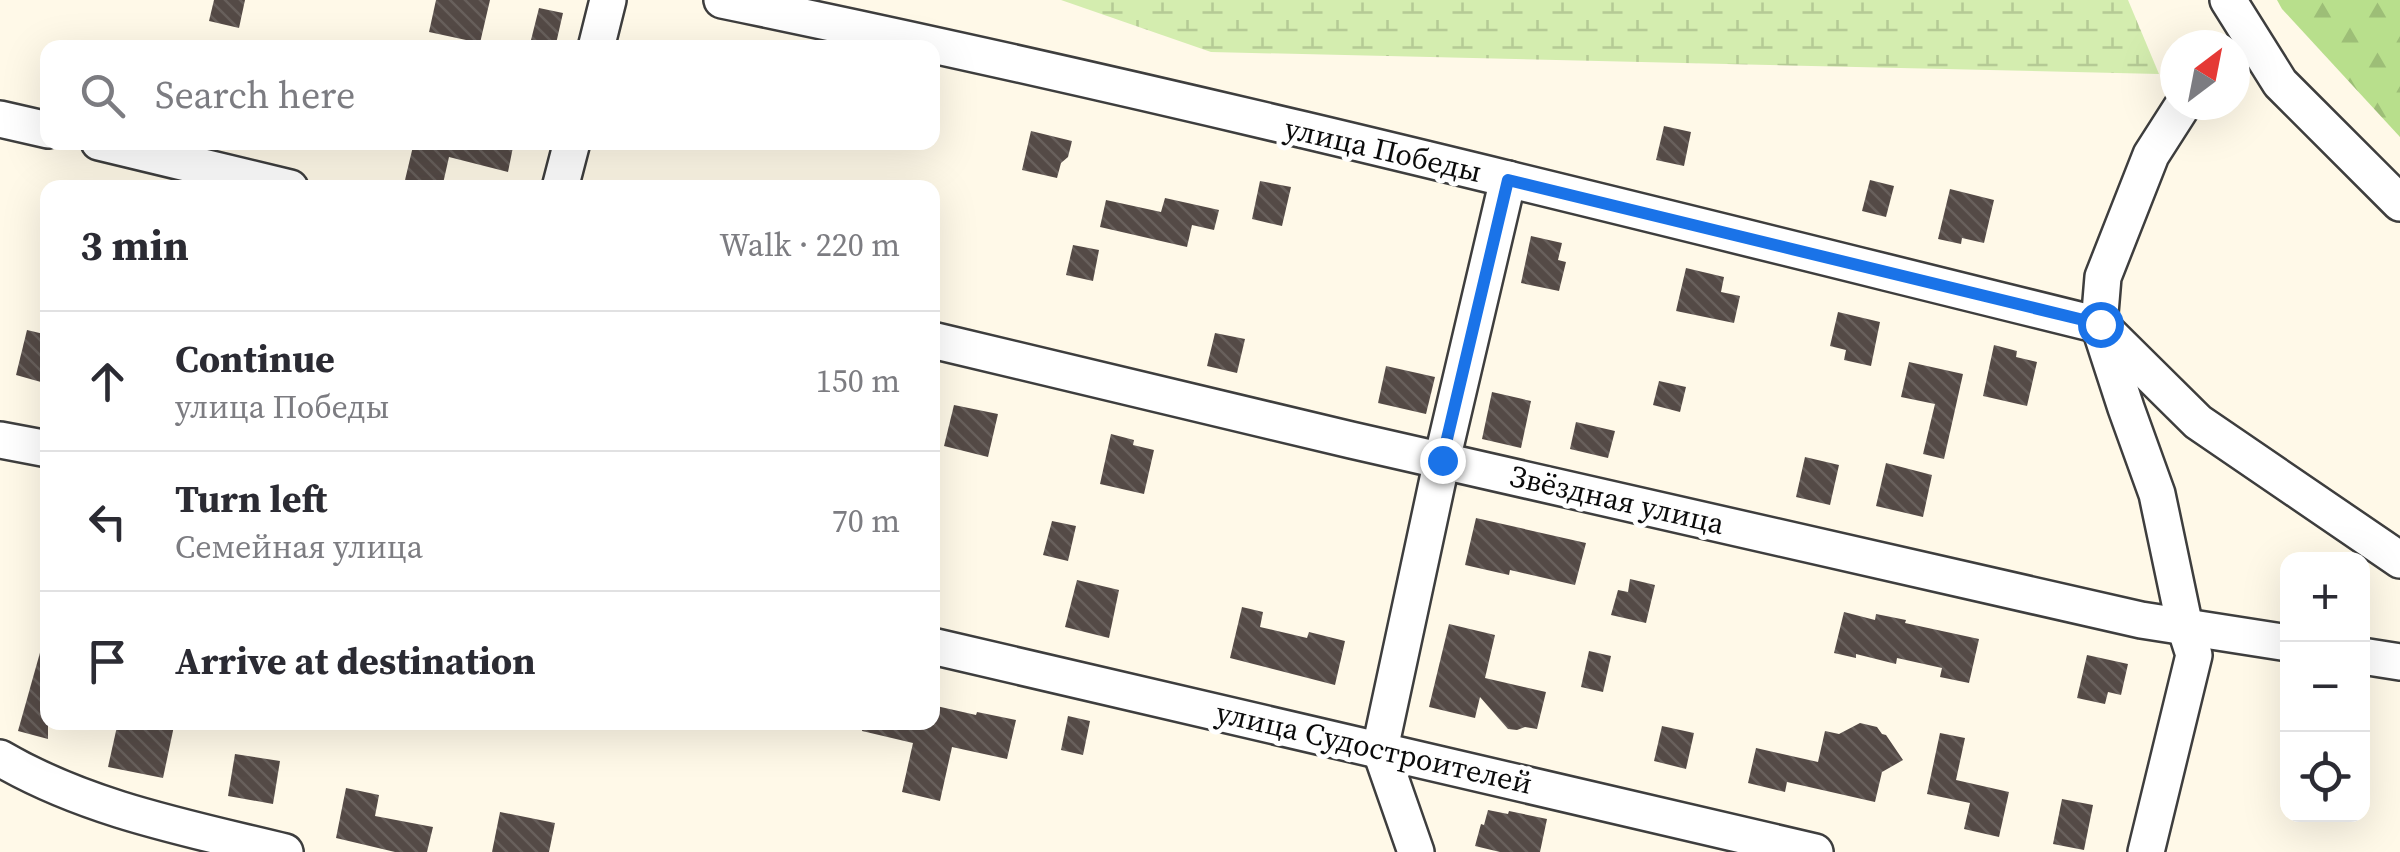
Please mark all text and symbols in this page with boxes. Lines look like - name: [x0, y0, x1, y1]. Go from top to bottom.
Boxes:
- north arrow: [2160, 30, 2250, 120]
- search box: [40, 40, 940, 150]
- icon: search: [75, 68, 130, 123]
- text: Search here: [155, 69, 355, 121]
- street label: улица Победы: [1281, 107, 1486, 192]
- text: 3 min: [80, 216, 189, 274]
- text: Walk · 220 m: [719, 223, 900, 267]
- route start: [2078, 302, 2124, 348]
- text: Continue: [175, 333, 335, 385]
- icon: ahead: [80, 354, 135, 409]
- text: 150 m: [816, 359, 900, 403]
- text: улица Победы: [175, 385, 389, 429]
- route end: [1420, 438, 1466, 484]
- street label: Звёздная улица: [1506, 455, 1729, 544]
- text: Turn left: [175, 473, 327, 525]
- icon: left: [80, 494, 135, 549]
- text: 70 m: [832, 499, 900, 543]
- text: Семейная улица: [175, 525, 423, 569]
- map controls: [2280, 552, 2370, 822]
- button: +: [2280, 552, 2370, 642]
- icon: arrive: [80, 634, 135, 689]
- text: Arrive at destination: [175, 635, 536, 687]
- button: −: [2280, 642, 2370, 732]
- street label: улица Судостроителей: [1212, 691, 1536, 804]
- button: locate: [2280, 732, 2370, 822]

